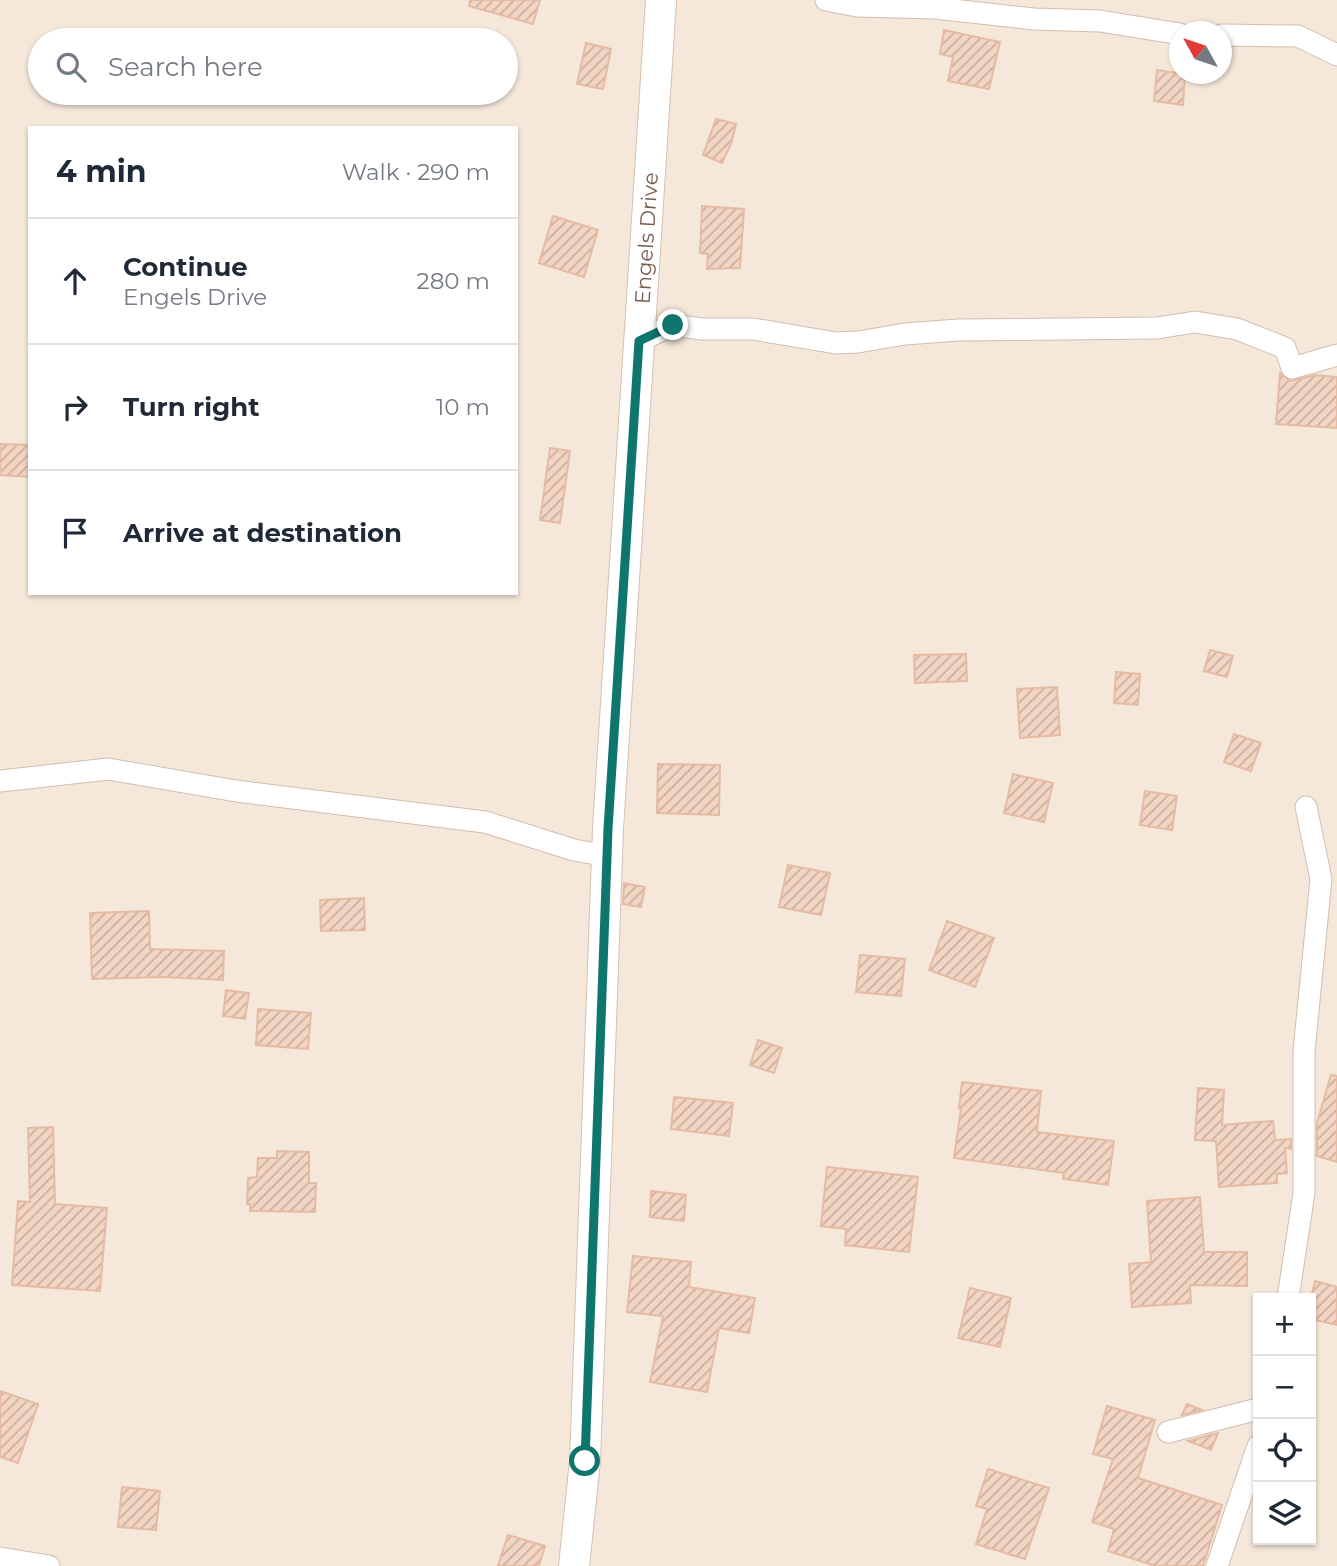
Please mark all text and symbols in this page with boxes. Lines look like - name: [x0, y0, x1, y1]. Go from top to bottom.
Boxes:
- north arrow: [1169, 21, 1232, 84]
- search box: [28, 28, 518, 105]
- icon: search: [52, 48, 90, 86]
- text: Search here: [108, 51, 263, 83]
- text: 4 min: [56, 153, 146, 190]
- text: Walk · 290 m: [342, 158, 490, 186]
- street label: Engels Drive: [629, 172, 662, 305]
- text: Continue: [123, 251, 248, 283]
- icon: ahead: [56, 262, 94, 300]
- text: 280 m: [417, 267, 490, 295]
- text: Engels Drive: [123, 283, 267, 311]
- route end: [657, 309, 688, 340]
- icon: right: [56, 388, 94, 426]
- text: Turn right: [123, 391, 259, 423]
- text: 10 m: [436, 393, 490, 421]
- icon: arrive: [56, 514, 94, 552]
- text: Arrive at destination: [123, 517, 402, 549]
- map controls: [1253, 1293, 1316, 1545]
- button: +: [1253, 1293, 1316, 1356]
- button: −: [1253, 1356, 1316, 1419]
- button: locate: [1253, 1419, 1316, 1482]
- route start: [569, 1445, 600, 1476]
- button: layers: [1253, 1482, 1316, 1545]

